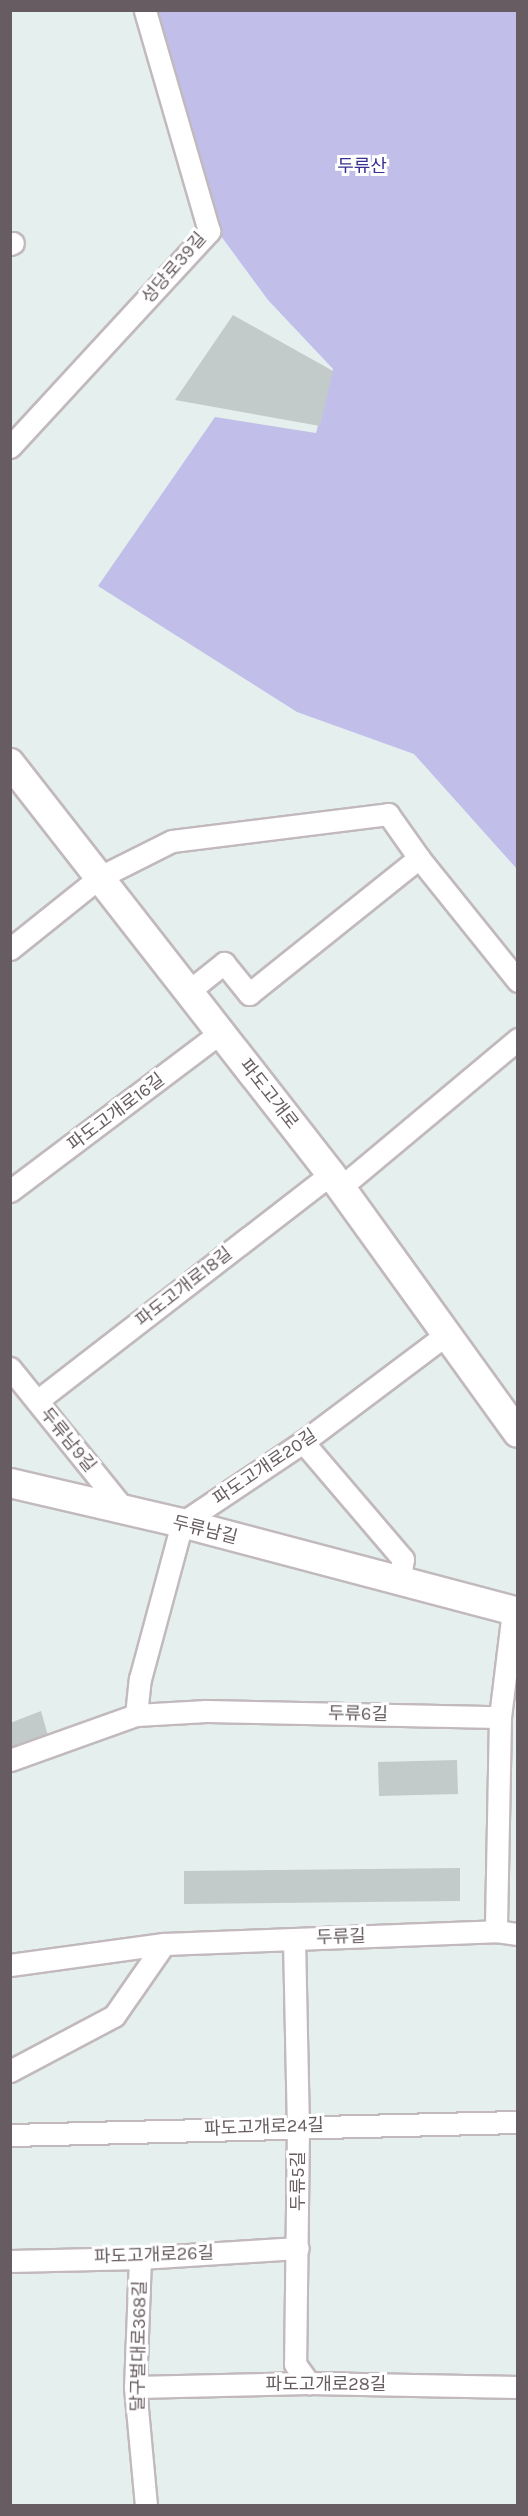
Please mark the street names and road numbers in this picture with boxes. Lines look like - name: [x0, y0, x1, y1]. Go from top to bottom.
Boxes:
- street label: 성당로39길: [137, 228, 211, 308]
- street label: 파도고개로: [235, 1055, 303, 1133]
- street label: 파도고개로16길: [63, 1069, 169, 1155]
- street label: 파도고개로18길: [132, 1243, 236, 1331]
- street label: 두류남9길: [35, 1403, 101, 1477]
- street label: 파도고개로20길: [209, 1424, 321, 1510]
- street label: 두류남길: [170, 1512, 240, 1548]
- street label: 두류6길: [328, 1703, 388, 1725]
- street label: 두류길: [316, 1925, 366, 1949]
- street label: 파도고개로24길: [204, 2114, 324, 2140]
- street label: 두류5길: [287, 2151, 309, 2211]
- street label: 파도고개로26길: [94, 2242, 214, 2268]
- street label: 달구벌대로368길: [127, 2280, 151, 2412]
- street label: 파도고개로28길: [266, 2373, 386, 2395]

